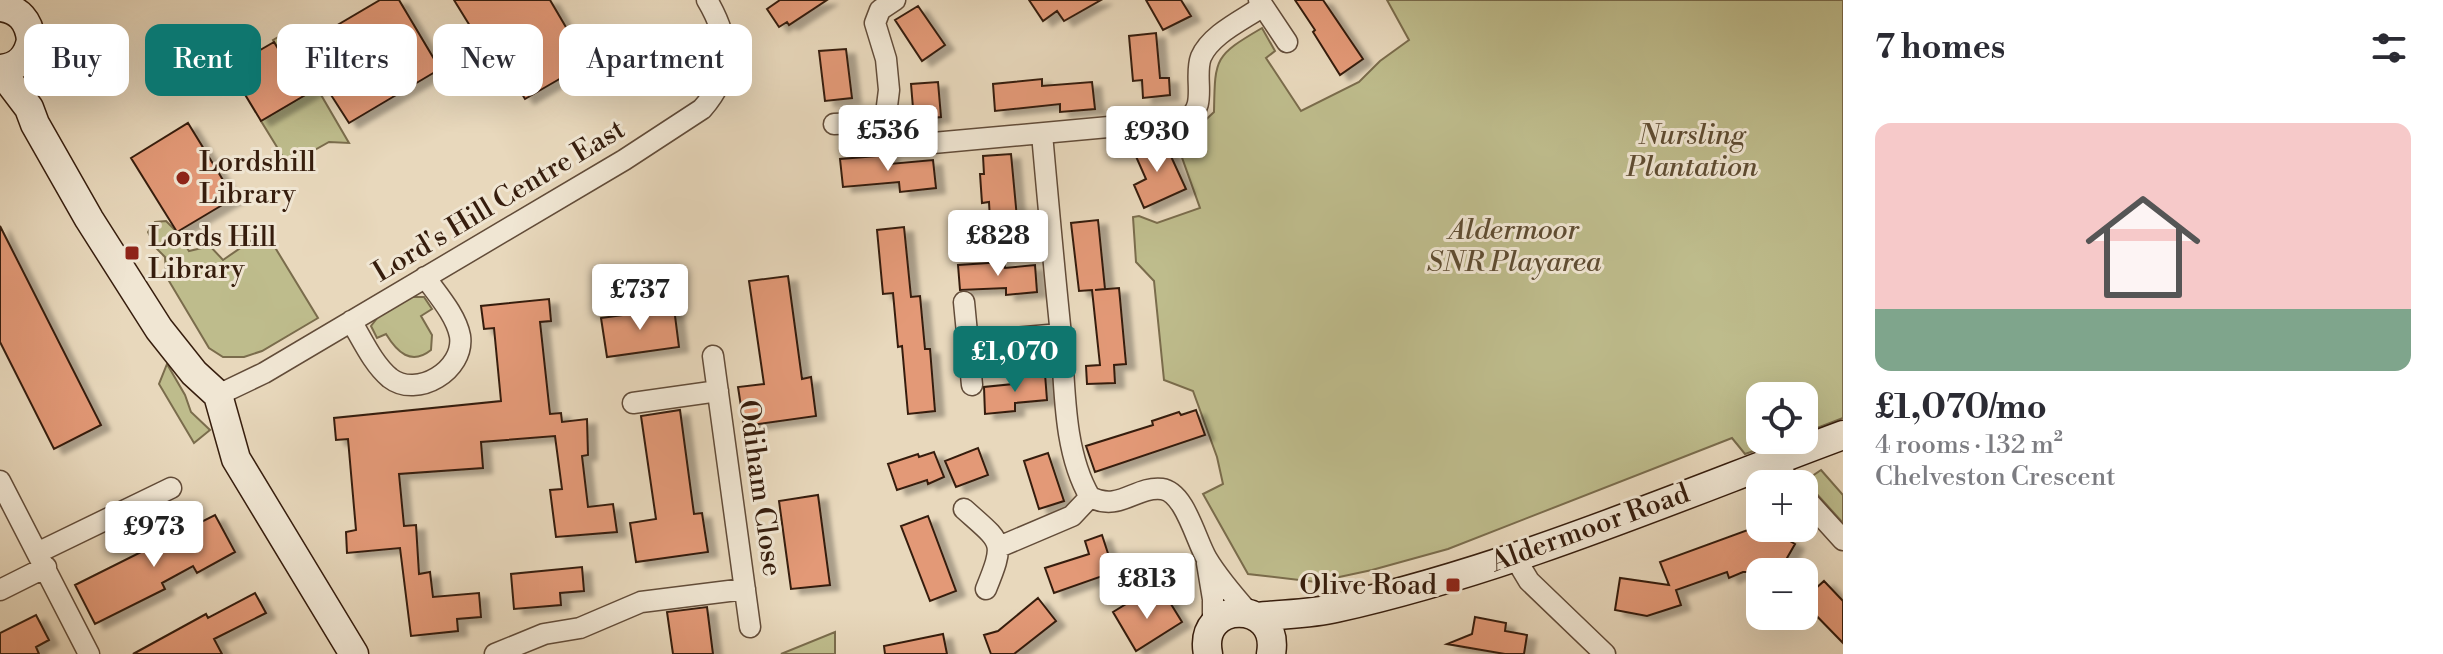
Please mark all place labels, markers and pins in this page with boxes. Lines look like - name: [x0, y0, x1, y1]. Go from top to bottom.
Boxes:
- pin: £536: [841, 105, 935, 173]
- pin: £930: [1110, 106, 1204, 174]
- place label: Lordshill Library: [199, 145, 316, 212]
- marker: Lordshill Library: [174, 169, 192, 187]
- pin: £828: [951, 210, 1045, 278]
- place label: Lords Hill Library: [148, 220, 276, 287]
- marker: Lords Hill Library: [123, 244, 141, 262]
- pin: £737: [593, 264, 687, 332]
- pin: £1,070: [950, 326, 1080, 394]
- pin: £973: [107, 501, 201, 569]
- pin: £813: [1100, 553, 1194, 621]
- place label: Olive Road: [1299, 568, 1437, 603]
- marker: Olive Road: [1444, 576, 1462, 594]

